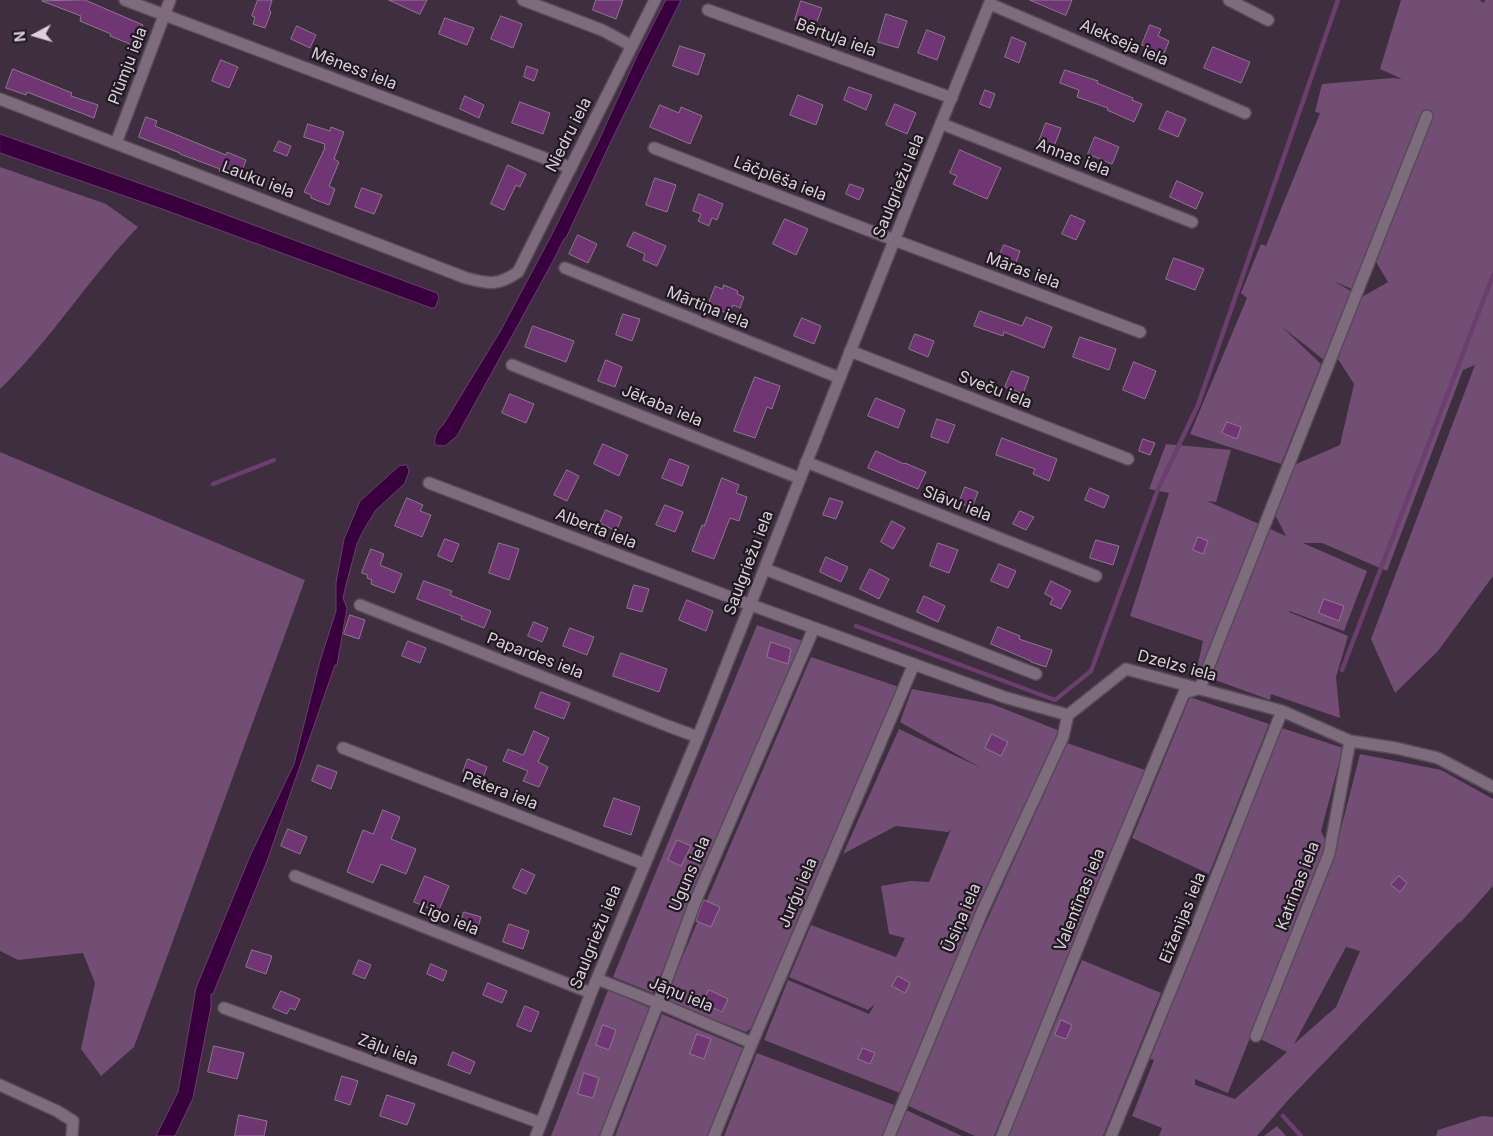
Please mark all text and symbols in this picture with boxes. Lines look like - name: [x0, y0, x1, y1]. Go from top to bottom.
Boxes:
- north arrow: [10, 10, 60, 60]
- street label: Bērtuļa iela: [793, 15, 879, 61]
- street label: Alekseja iela: [1077, 16, 1171, 70]
- street label: Plūmju iela: [104, 25, 152, 107]
- text: N: [11, 30, 29, 43]
- street label: Mēness iela: [309, 44, 399, 94]
- street label: Niedru iela: [542, 95, 596, 175]
- street label: Saulgriežu iela: [869, 131, 929, 241]
- street label: Annas iela: [1033, 135, 1113, 181]
- street label: Lāčplēša iela: [731, 152, 829, 206]
- street label: Lauku iela: [219, 157, 297, 203]
- street label: Māras iela: [983, 249, 1063, 293]
- street label: Mārtiņa iela: [664, 283, 752, 333]
- street label: Sveču iela: [955, 367, 1035, 413]
- street label: Jēkaba iela: [619, 381, 705, 431]
- street label: Slāvu iela: [920, 482, 994, 526]
- street label: Alberta iela: [553, 505, 639, 553]
- street label: Saulgriežu iela: [720, 508, 778, 618]
- street label: Papardes iela: [484, 629, 586, 683]
- street label: Dzelzs iela: [1135, 646, 1219, 686]
- street label: Pētera iela: [459, 768, 541, 814]
- street label: Uguns iela: [666, 834, 714, 914]
- street label: Katrīnas iela: [1272, 839, 1324, 933]
- street label: Valentīnas iela: [1051, 846, 1109, 954]
- street label: Jurģu iela: [775, 855, 821, 931]
- street label: Eiženijas iela: [1156, 870, 1210, 966]
- street label: Ūsiņa iela: [939, 881, 985, 955]
- street label: Saulgriežu iela: [566, 882, 626, 992]
- street label: Līgo iela: [416, 898, 482, 940]
- street label: Jāņu iela: [646, 973, 716, 1017]
- street label: Zāļu iela: [355, 1030, 421, 1070]

